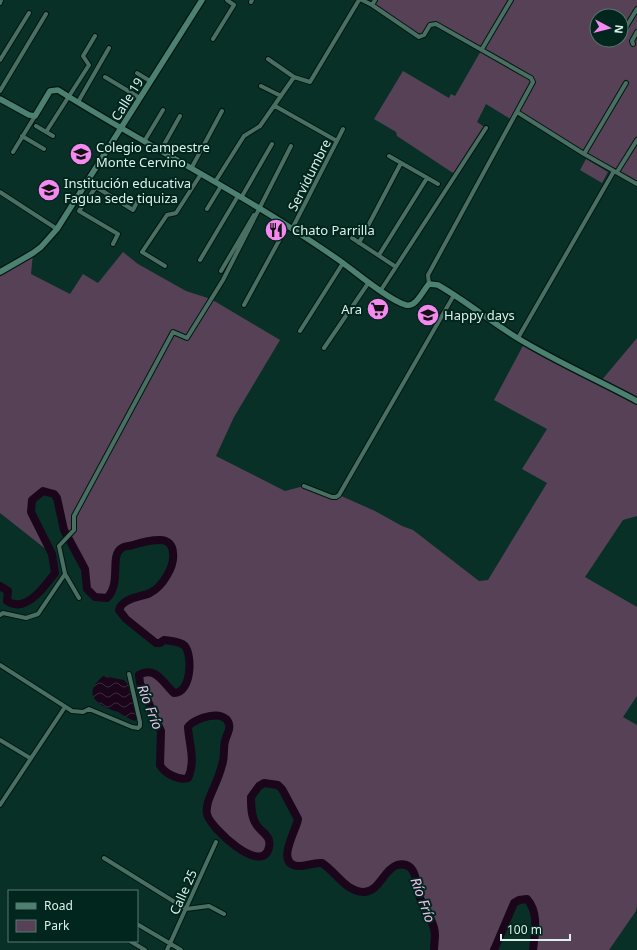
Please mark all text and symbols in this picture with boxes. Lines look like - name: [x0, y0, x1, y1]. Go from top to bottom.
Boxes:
- north arrow: [589, 8, 629, 48]
- text: N: [611, 24, 627, 35]
- street label: Calle 19: [107, 74, 147, 124]
- street label: Servidumbre: [283, 136, 335, 214]
- place label: Colegio campestre Monte Cervino: [96, 138, 210, 171]
- school or university icon: Colegio campestre Monte Cervino: [68, 141, 94, 167]
- place label: Institución educativa Fagua sede tiquiza: [64, 174, 191, 207]
- school or university icon: Institución educativa Fagua sede tiquiza: [36, 177, 62, 203]
- restaurant icon: Chato Parrilla: [263, 217, 289, 243]
- place label: Chato Parrilla: [292, 221, 375, 239]
- supermarket icon: Ara: [365, 296, 391, 322]
- place label: Ara: [341, 300, 362, 318]
- school or university icon: Happy days: [415, 302, 441, 328]
- place label: Happy days: [444, 306, 515, 324]
- water label: Río Frío: [133, 682, 168, 732]
- street label: Calle 25: [165, 866, 201, 918]
- water label: Río Frío: [407, 875, 440, 925]
- legend: [8, 890, 138, 942]
- text: Road: [44, 897, 73, 914]
- scale bar: [501, 916, 570, 942]
- text: Park: [44, 917, 70, 934]
- text: 100 m: [507, 921, 542, 938]

